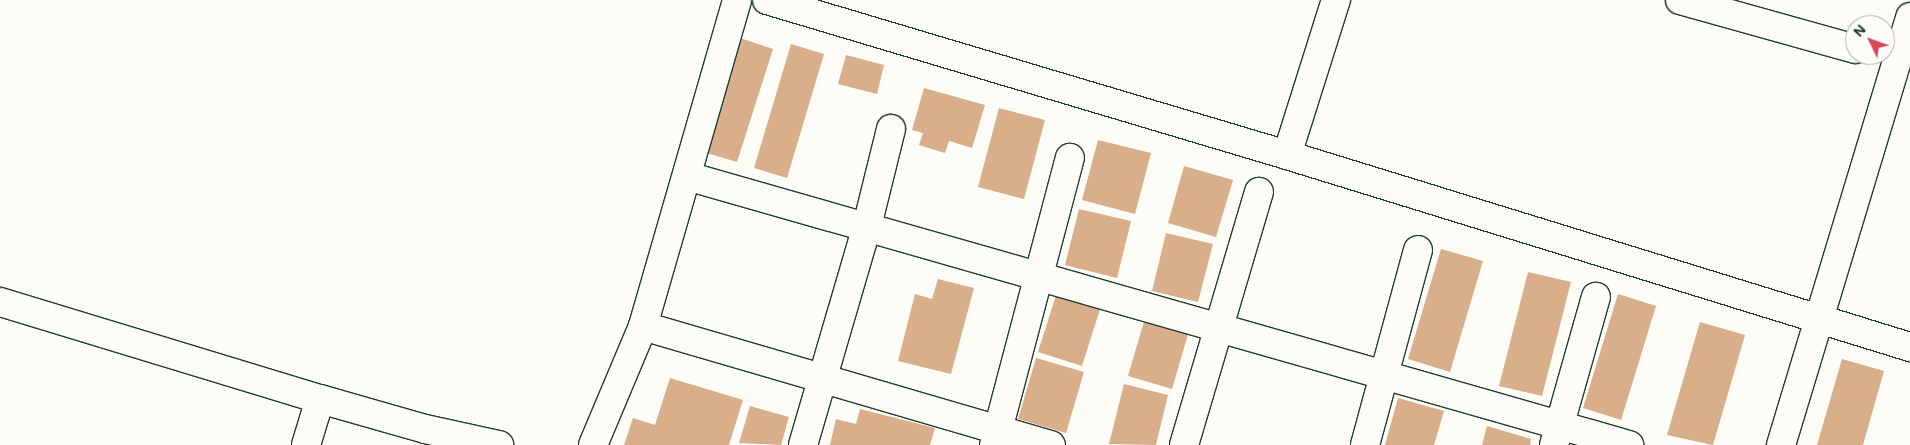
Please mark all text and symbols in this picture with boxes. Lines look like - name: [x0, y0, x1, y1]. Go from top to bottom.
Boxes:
- north arrow: [1845, 15, 1895, 65]
- text: N: [1849, 20, 1870, 41]

